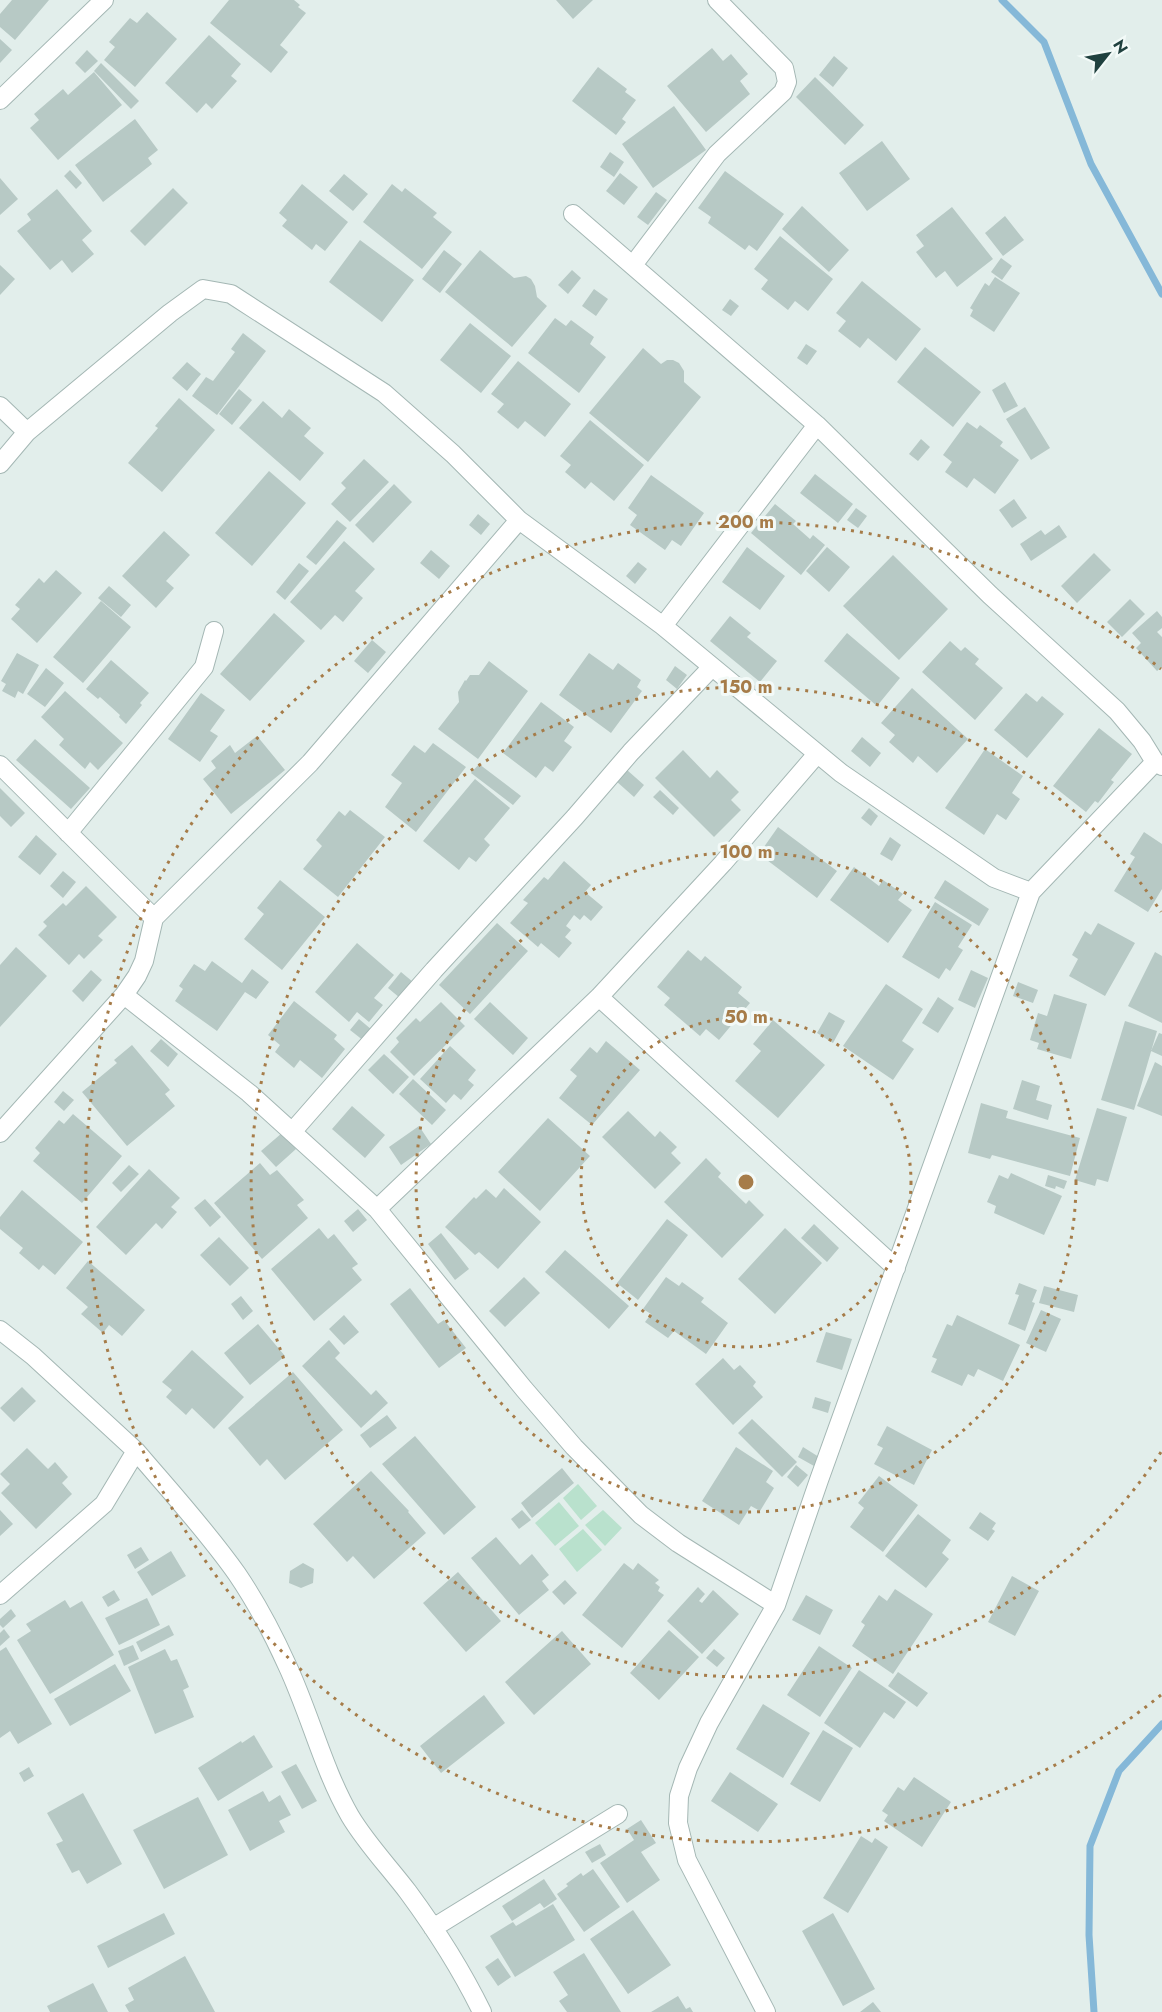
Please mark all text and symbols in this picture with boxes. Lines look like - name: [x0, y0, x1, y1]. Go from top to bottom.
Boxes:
- north arrow: [1078, 24, 1138, 84]
- text: N: [1107, 35, 1134, 58]
- text: 200 m: [718, 509, 774, 535]
- text: 150 m: [720, 674, 772, 700]
- text: 100 m: [719, 839, 773, 865]
- text: 50 m: [724, 1004, 768, 1030]
- centre of rings: [736, 1172, 756, 1192]

